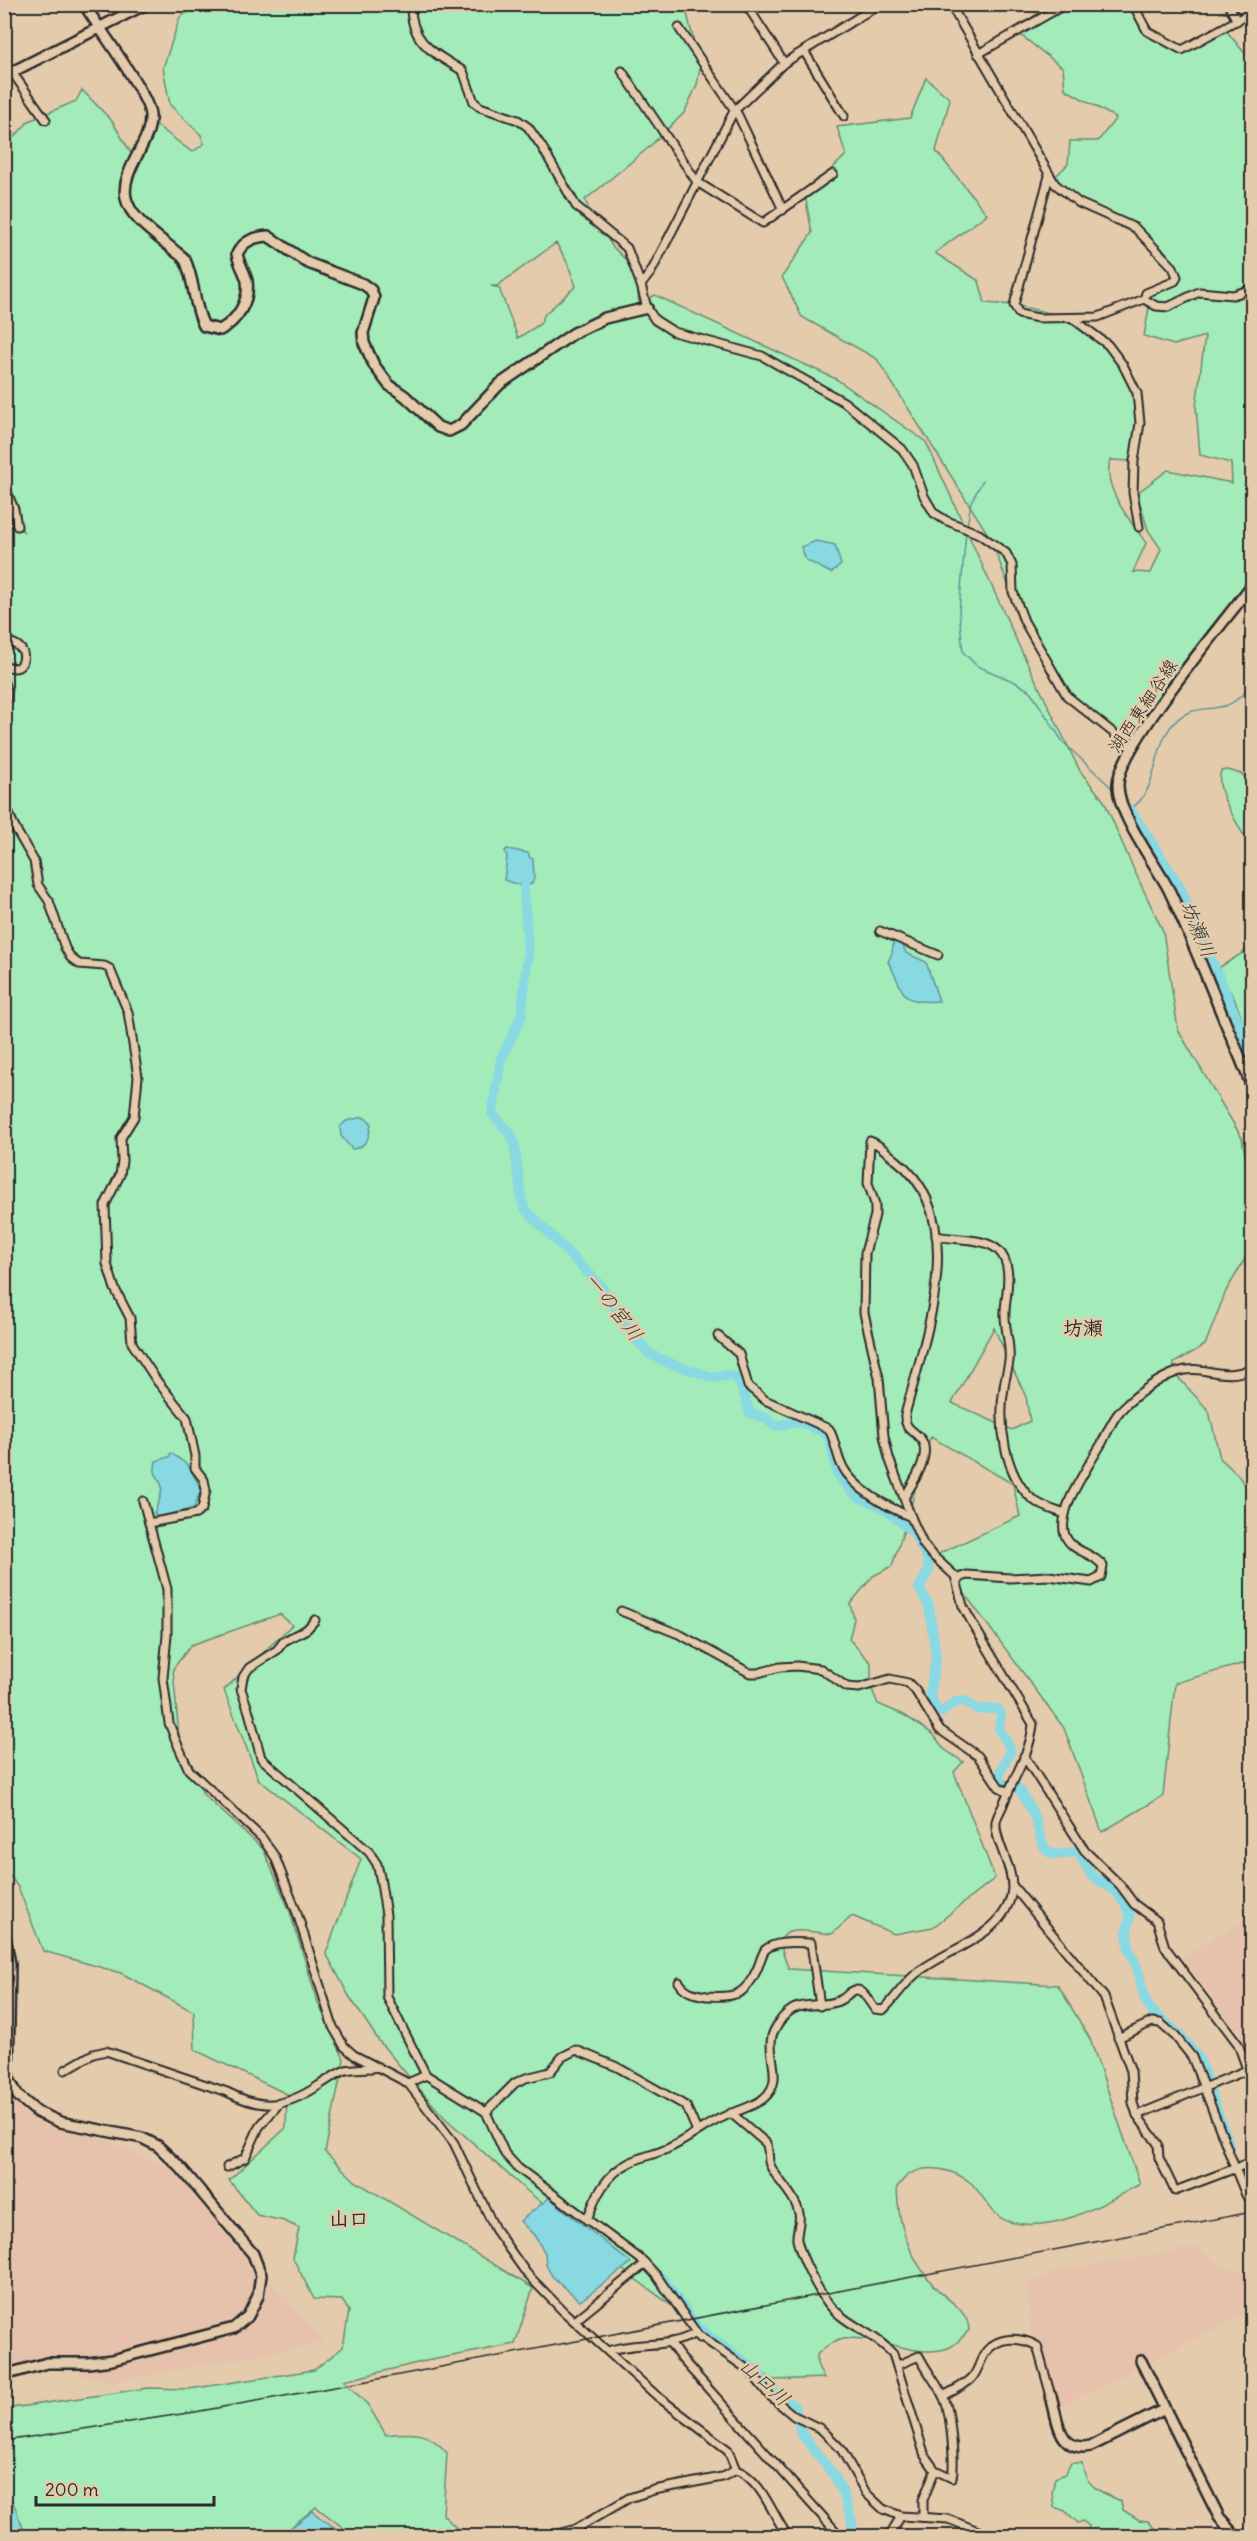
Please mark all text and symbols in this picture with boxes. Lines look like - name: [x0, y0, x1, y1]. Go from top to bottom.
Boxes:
- street label: 湖西東細谷線: [1103, 655, 1182, 757]
- water label: 坊瀬川: [1175, 896, 1222, 961]
- water label: 一の宮川: [580, 1267, 649, 1346]
- district label: 坊瀬: [1063, 1315, 1103, 1340]
- district label: 山口: [329, 2206, 369, 2231]
- water label: 山口川: [735, 2352, 796, 2411]
- scale bar: [36, 2469, 214, 2507]
- text: 200 m: [45, 2478, 99, 2501]

